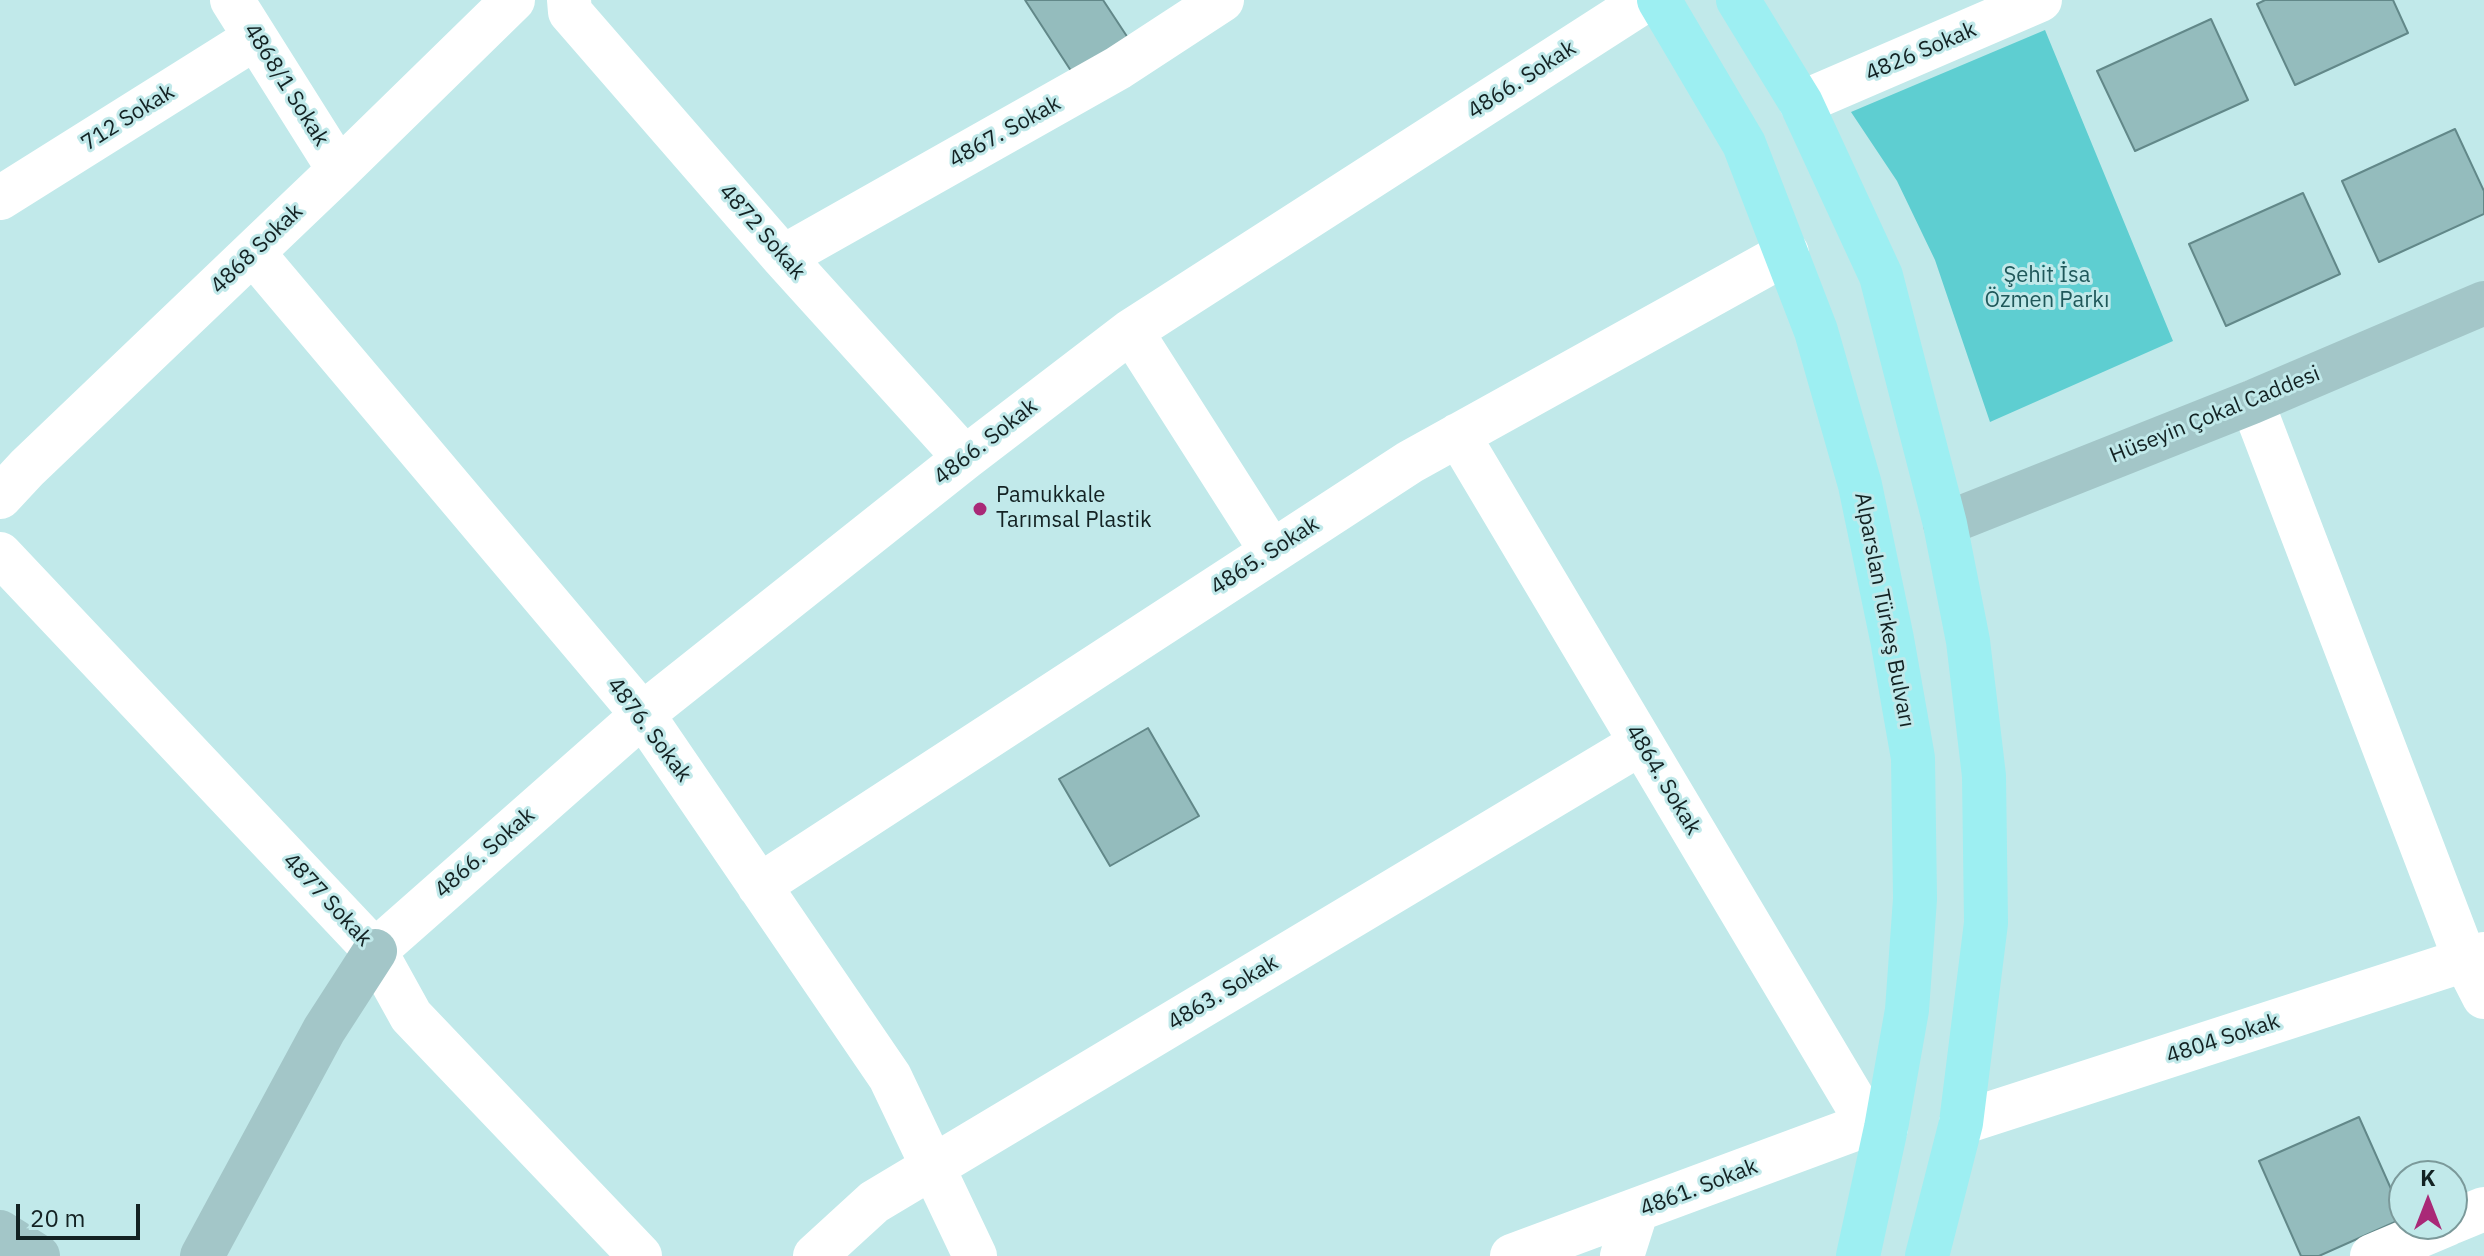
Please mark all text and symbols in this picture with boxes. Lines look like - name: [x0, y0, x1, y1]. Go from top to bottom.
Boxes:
- street label: 4826 Sokak: [1862, 17, 1980, 87]
- street label: 4868/1 Sokak: [238, 19, 334, 151]
- street label: 4866. Sokak: [1463, 35, 1581, 125]
- street label: 712 Sokak: [77, 79, 179, 157]
- street label: 4867. Sokak: [944, 90, 1066, 174]
- street label: 4872 Sokak: [713, 179, 811, 285]
- street label: 4868 Sokak: [205, 199, 309, 299]
- park label: Şehit İsa Özmen Parkı: [1985, 263, 2109, 314]
- street label: Hüseyin Çokal Caddesi: [2106, 361, 2324, 469]
- street label: 4866. Sokak: [929, 393, 1043, 491]
- place label: Pamukkale Tarımsal Plastik: [996, 483, 1152, 534]
- street label: Alparslan Türkeş Bulvarı: [1848, 490, 1920, 730]
- marker: Pamukkale Tarımsal Plastik: [971, 500, 989, 518]
- street label: 4865. Sokak: [1206, 511, 1324, 601]
- street label: 4876. Sokak: [601, 673, 697, 787]
- street label: 4864. Sokak: [1620, 720, 1706, 840]
- street label: 4866. Sokak: [430, 802, 540, 904]
- street label: 4877 Sokak: [277, 848, 377, 952]
- street label: 4863. Sokak: [1163, 950, 1283, 1036]
- street label: 4804 Sokak: [2163, 1008, 2283, 1070]
- street label: 4861. Sokak: [1636, 1153, 1762, 1223]
- north arrow: [2388, 1160, 2468, 1240]
- text: K: [2420, 1163, 2436, 1192]
- scale bar: [20, 1188, 144, 1238]
- text: 20 m: [30, 1202, 85, 1234]

